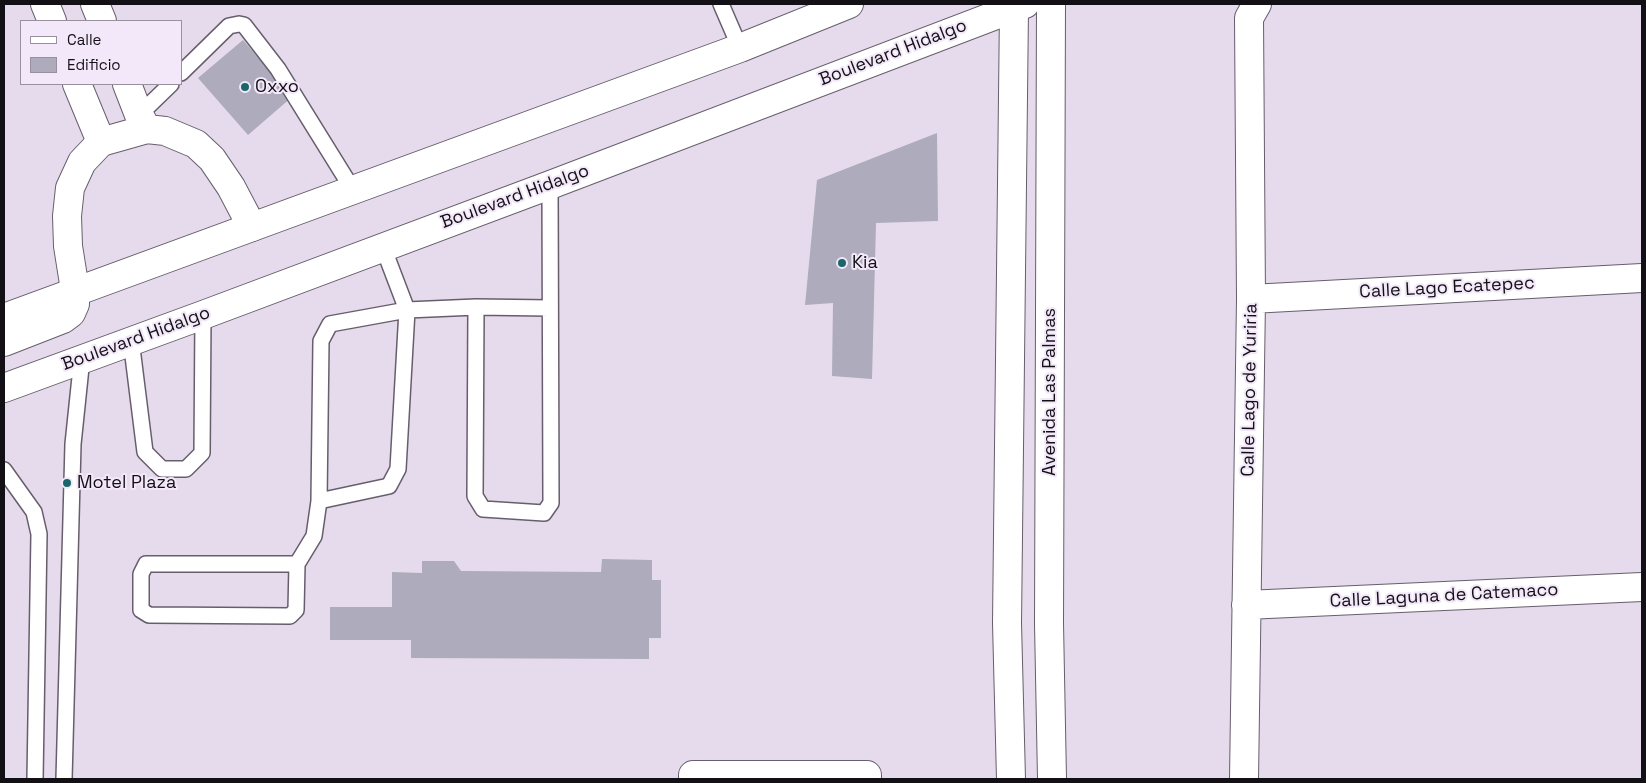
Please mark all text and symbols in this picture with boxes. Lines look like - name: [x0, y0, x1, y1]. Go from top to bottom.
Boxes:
- street label: Boulevard Hidalgo: [816, 15, 970, 91]
- legend: [20, 20, 182, 85]
- text: Calle: [67, 30, 102, 49]
- text: Edificio: [67, 55, 121, 74]
- place label: Oxxo: [255, 76, 299, 98]
- marker: Oxxo: [239, 81, 251, 93]
- street label: Boulevard Hidalgo: [438, 160, 592, 234]
- place label: Kia: [852, 252, 878, 274]
- marker: Kia: [836, 257, 848, 269]
- street label: Calle Lago Ecatepec: [1359, 273, 1535, 303]
- street label: Boulevard Hidalgo: [59, 302, 213, 376]
- street label: Calle Lago de Yuriria: [1238, 303, 1262, 477]
- street label: Avenida Las Palmas: [1039, 308, 1061, 476]
- place label: Motel Plaza: [77, 472, 176, 494]
- marker: Motel Plaza: [61, 477, 73, 489]
- street label: Calle Laguna de Catemaco: [1329, 579, 1559, 613]

